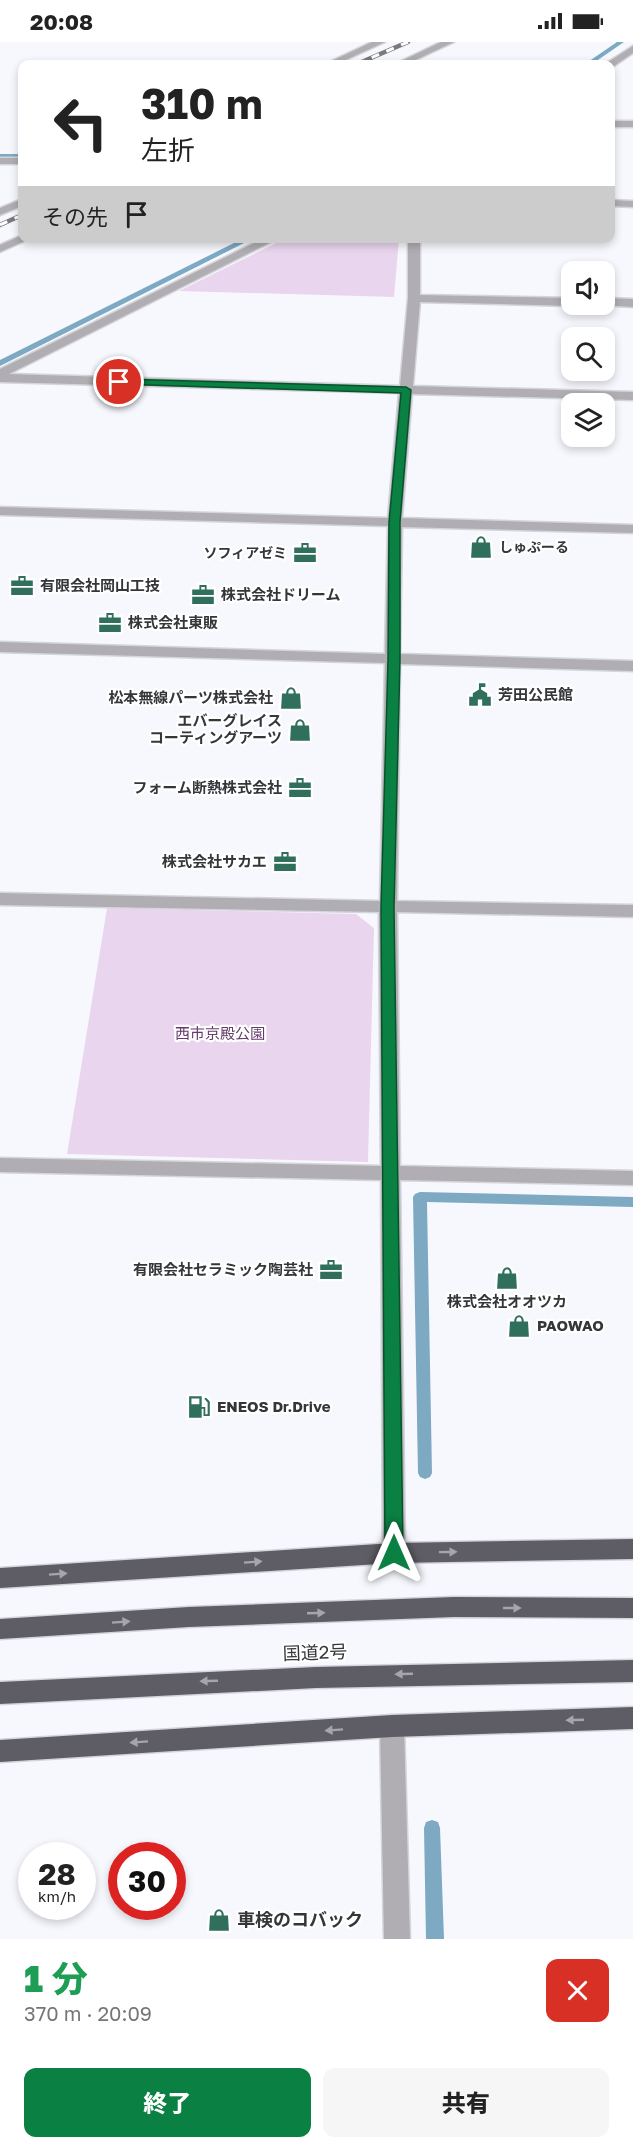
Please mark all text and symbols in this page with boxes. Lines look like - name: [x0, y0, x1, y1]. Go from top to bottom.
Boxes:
- text: 20:08: [30, 8, 93, 35]
- text: 310 m: [141, 78, 263, 128]
- icon: left: [42, 84, 120, 162]
- text: 左折: [141, 134, 195, 166]
- icon: arrive: [120, 198, 153, 231]
- text: その先: [42, 203, 108, 230]
- map controls: [561, 261, 615, 447]
- button: sound: [561, 261, 615, 315]
- button: search: [561, 327, 615, 381]
- pin: [93, 356, 144, 407]
- icon: arrive: [102, 365, 135, 398]
- button: layers: [561, 393, 615, 447]
- shop icon: しゅぷーる: [468, 534, 494, 560]
- place label: しゅぷーる: [499, 538, 569, 555]
- office icon: ソフィアゼミ: [292, 540, 318, 566]
- place label: ソフィアゼミ: [204, 544, 287, 561]
- office icon: 有限会社岡山工技: [9, 573, 35, 599]
- place label: 有限会社岡山工技: [40, 576, 160, 594]
- office icon: 株式会社ドリーム: [190, 582, 216, 608]
- place label: 株式会社ドリーム: [221, 585, 341, 603]
- office icon: 株式会社東販: [97, 610, 123, 636]
- place label: 株式会社東販: [128, 613, 218, 631]
- public building icon: 芳田公民館: [467, 682, 493, 708]
- shop icon: 松本無線パーツ株式会社: [278, 685, 304, 711]
- place label: 芳田公民館: [498, 685, 573, 703]
- place label: 松本無線パーツ株式会社: [108, 688, 273, 706]
- place label: エバーグレイス コーティングアーツ: [149, 711, 282, 746]
- shop icon: エバーグレイス コーティングアーツ: [287, 717, 313, 743]
- office icon: フォーム断熱株式会社: [287, 775, 313, 801]
- place label: フォーム断熱株式会社: [132, 778, 282, 796]
- office icon: 株式会社サカエ: [272, 849, 298, 875]
- place label: 株式会社サカエ: [162, 852, 267, 870]
- park label: 西市京殿公園: [175, 1024, 265, 1042]
- office icon: 有限会社セラミック陶芸社: [318, 1257, 344, 1283]
- place label: 有限会社セラミック陶芸社: [133, 1260, 313, 1278]
- shop icon: 株式会社オオツカ: [494, 1265, 520, 1291]
- place label: 株式会社オオツカ: [447, 1292, 567, 1310]
- shop icon: PAOWAO: [506, 1313, 532, 1339]
- place label: PAOWAO: [537, 1316, 604, 1334]
- fuel station icon: ENEOS Dr.Drive: [186, 1394, 212, 1420]
- place label: ENEOS Dr.Drive: [217, 1397, 331, 1415]
- position arrow: [362, 1521, 426, 1585]
- one-way arrow: [438, 1547, 457, 1557]
- one-way arrow: [244, 1557, 263, 1566]
- one-way arrow: [49, 1569, 68, 1578]
- one-way arrow: [503, 1603, 522, 1613]
- one-way arrow: [307, 1608, 326, 1617]
- one-way arrow: [112, 1617, 131, 1626]
- street label: 国道2号: [282, 1640, 348, 1664]
- one-way arrow: [395, 1669, 414, 1678]
- one-way arrow: [200, 1676, 219, 1685]
- one-way arrow: [565, 1715, 584, 1724]
- one-way arrow: [324, 1725, 343, 1735]
- one-way arrow: [130, 1737, 149, 1747]
- speed limit sign: 30: [108, 1842, 186, 1920]
- text: 28: [38, 1856, 76, 1892]
- text: km/h: [38, 1887, 76, 1905]
- shop icon: 車検のコバック: [206, 1907, 232, 1933]
- place label: 車検のコバック: [237, 1908, 363, 1930]
- text: 1 分: [24, 1957, 88, 2000]
- button: close: [546, 1959, 609, 2022]
- text: 370 m · 20:09: [24, 2001, 152, 2025]
- button: 終了: [24, 2068, 311, 2137]
- button: 共有: [323, 2068, 609, 2137]

